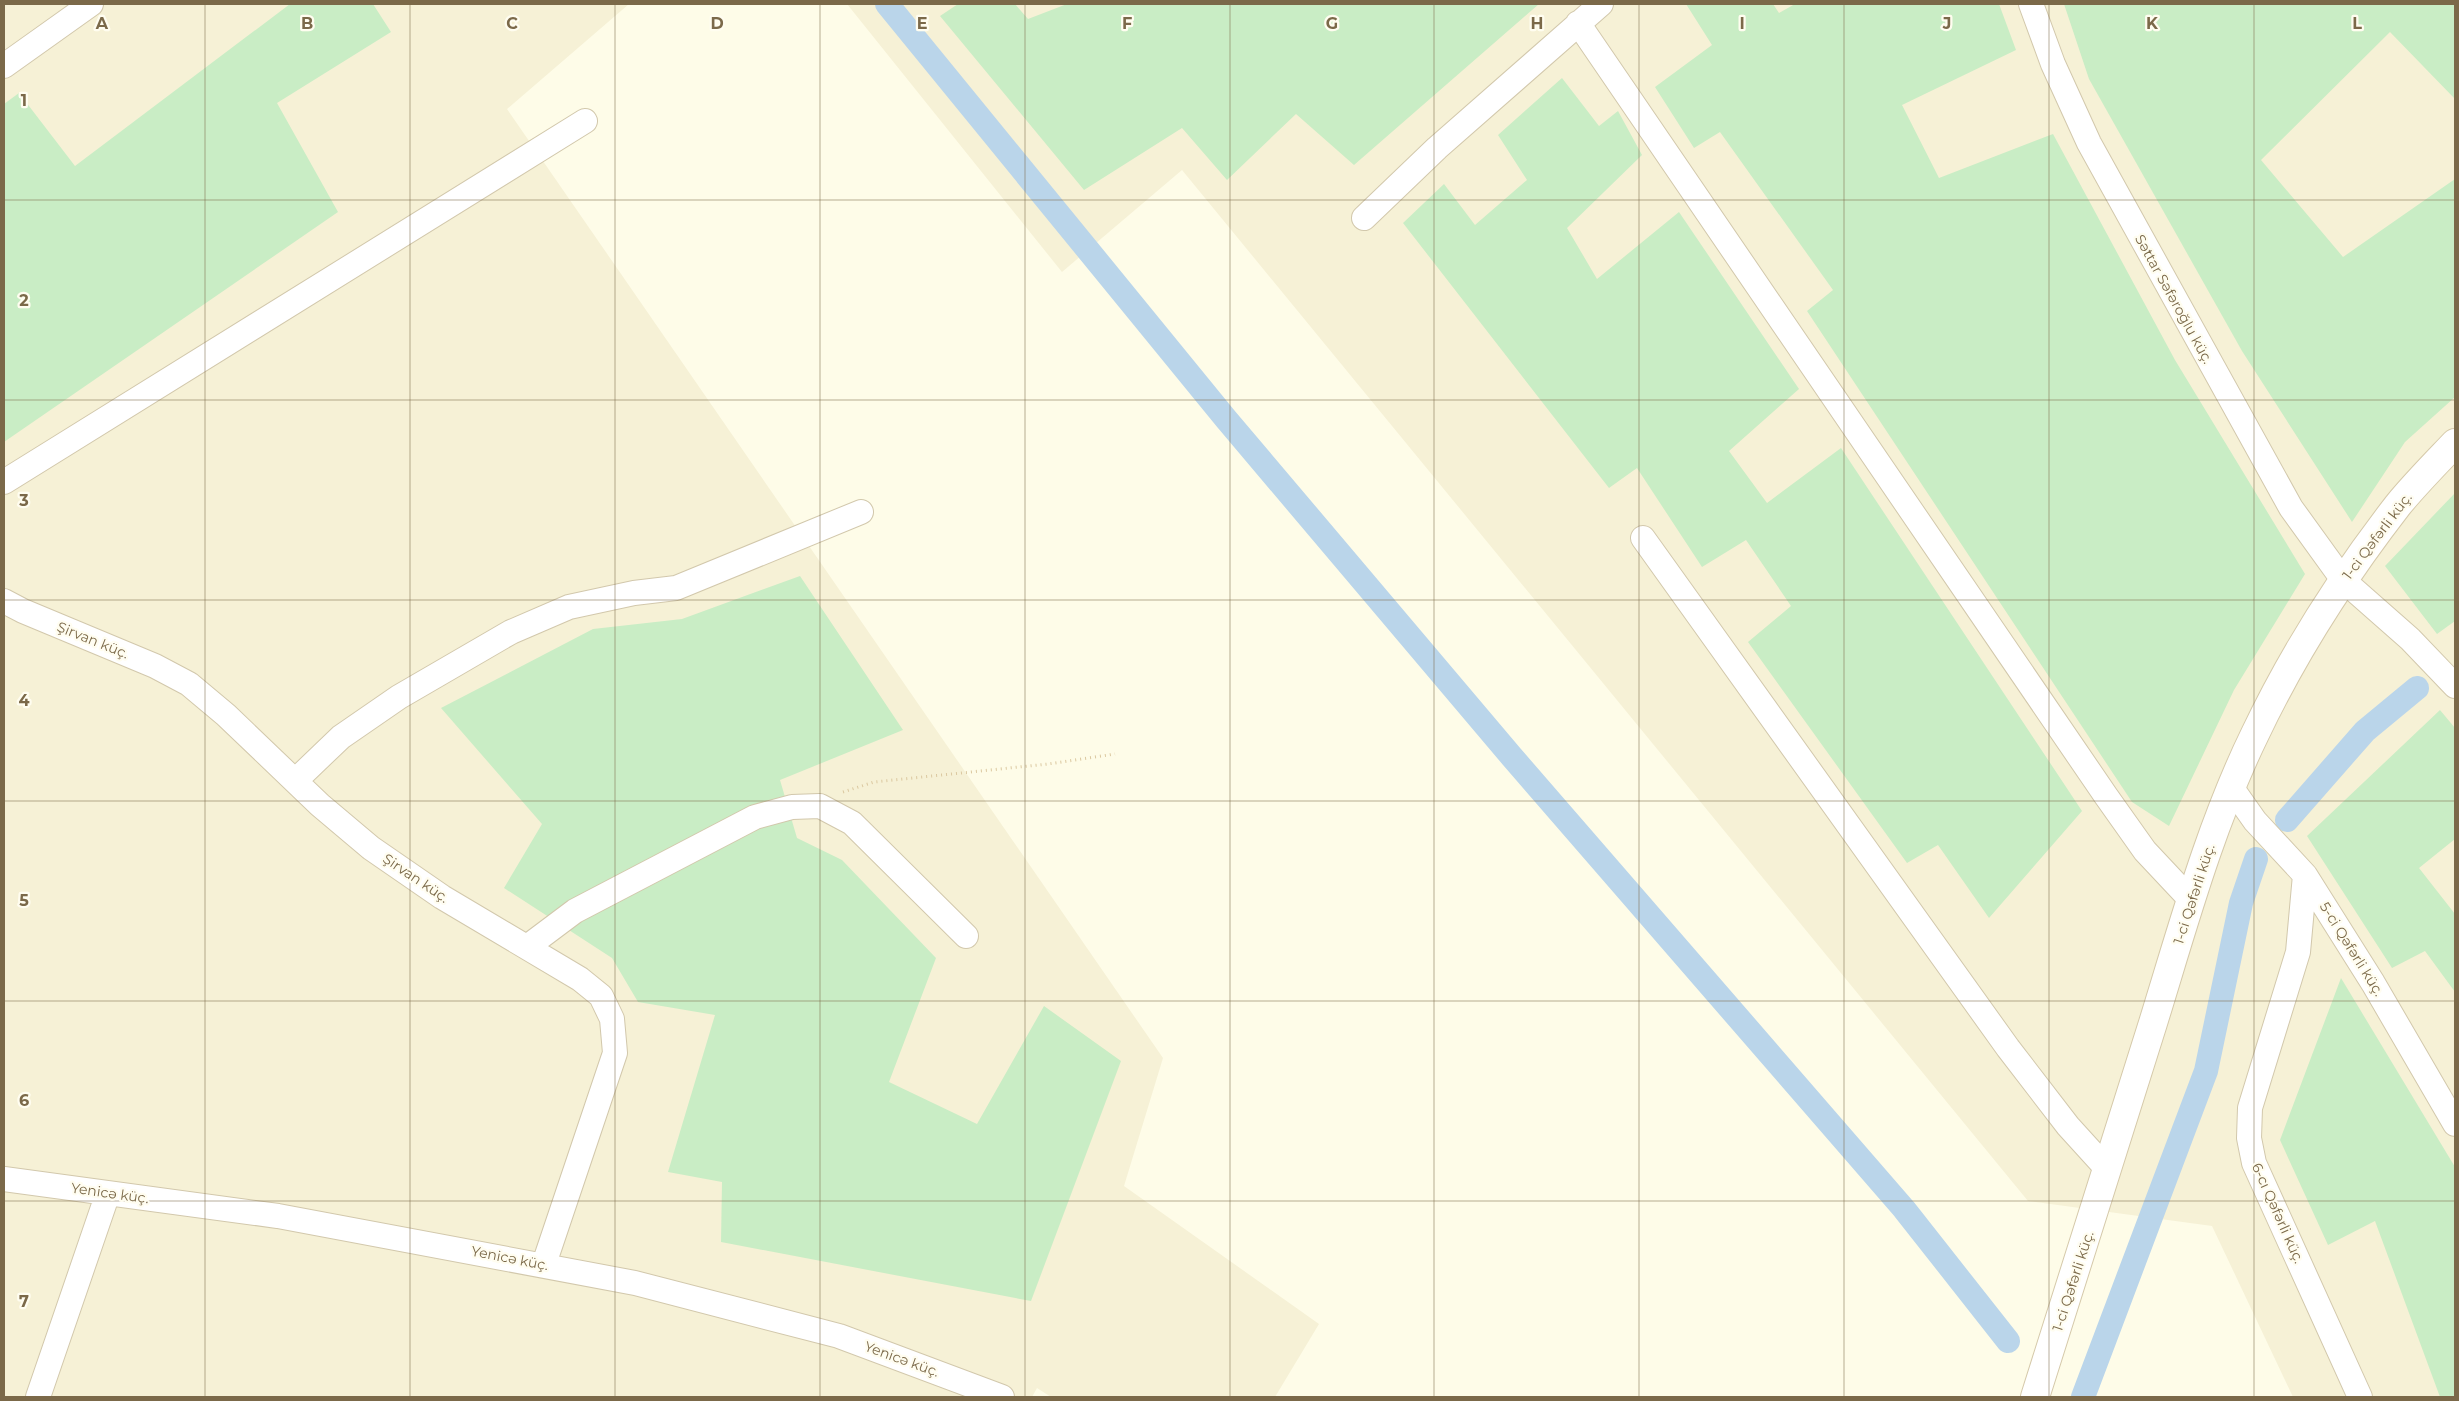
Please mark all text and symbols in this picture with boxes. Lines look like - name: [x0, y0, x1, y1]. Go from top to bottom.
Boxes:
- text: A: [95, 14, 109, 33]
- text: B: [301, 14, 313, 33]
- text: C: [506, 14, 518, 33]
- text: D: [710, 14, 724, 33]
- text: E: [917, 14, 927, 33]
- text: F: [1122, 14, 1132, 33]
- text: G: [1326, 14, 1338, 33]
- text: H: [1531, 14, 1543, 33]
- text: I: [1739, 14, 1745, 33]
- text: J: [1942, 14, 1951, 33]
- text: K: [2146, 14, 2159, 33]
- text: L: [2352, 14, 2362, 33]
- text: 1: [21, 91, 27, 110]
- street label: Səttar Səfəroğlu küç.: [2131, 231, 2217, 367]
- text: 2: [19, 291, 29, 310]
- street label: 1-ci Qəfərli küç.: [2338, 489, 2416, 583]
- text: 3: [18, 491, 29, 510]
- street label: Şirvan küç.: [55, 617, 131, 663]
- text: 4: [18, 691, 30, 710]
- street label: 1-ci Qəfərli küç.: [2169, 841, 2219, 946]
- street label: Şirvan küç.: [380, 849, 452, 907]
- text: 5: [19, 891, 29, 910]
- street label: 5-ci Qəfərli küç.: [2316, 899, 2388, 999]
- text: 6: [19, 1091, 29, 1110]
- street label: 6-cı Qəfərli küç.: [2248, 1160, 2308, 1266]
- street label: Yenicə küç.: [70, 1179, 150, 1207]
- street label: 1-ci Qəfərli küç.: [2048, 1228, 2098, 1333]
- street label: Yenicə küç.: [470, 1242, 550, 1274]
- text: 7: [19, 1292, 29, 1311]
- street label: Yenicə küç.: [862, 1337, 942, 1381]

